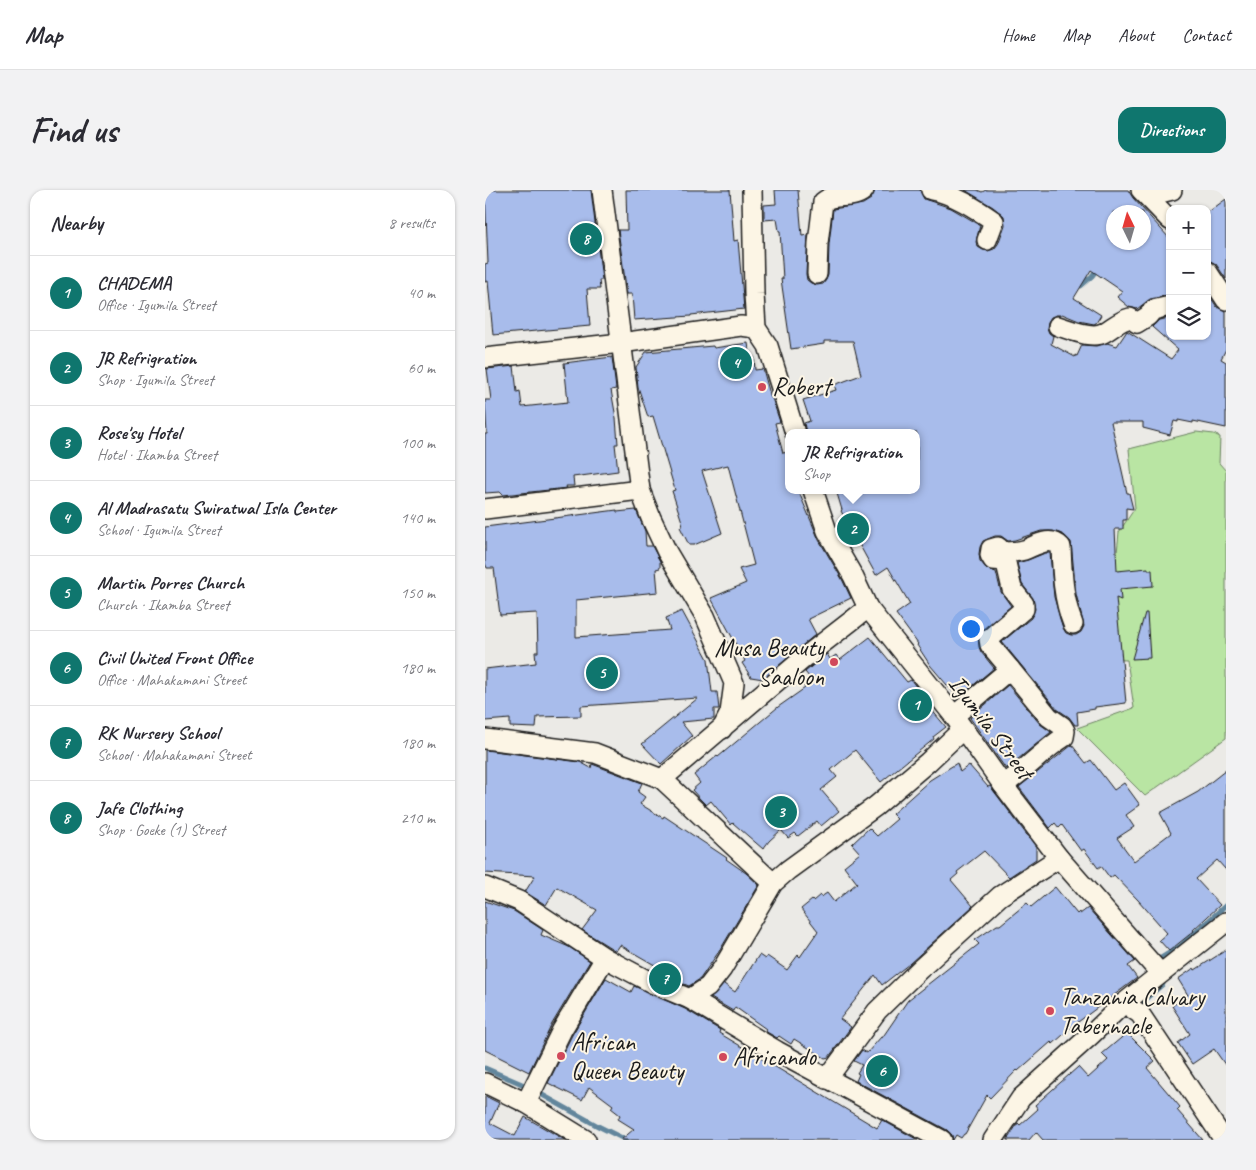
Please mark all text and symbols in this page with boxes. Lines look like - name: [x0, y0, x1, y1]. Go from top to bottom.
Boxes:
- text: Map: [25, 20, 62, 50]
- text: Home: [1002, 24, 1035, 46]
- text: Map: [1063, 24, 1090, 46]
- text: About: [1118, 24, 1154, 46]
- text: Contact: [1182, 24, 1231, 46]
- button: Directions: [1118, 107, 1226, 153]
- text: Find us: [30, 108, 117, 153]
- north arrow: [1106, 205, 1151, 250]
- map controls: [1166, 205, 1211, 340]
- button: +: [1166, 205, 1211, 250]
- text: Nearby: [50, 210, 103, 236]
- text: 8 results: [388, 213, 435, 233]
- pin: 8: [570, 220, 602, 258]
- button: −: [1166, 250, 1211, 295]
- text: CHADEMA: [97, 271, 171, 295]
- text: 1: [62, 283, 70, 303]
- text: 40 m: [408, 283, 435, 303]
- text: Office · Igumila Street: [97, 295, 216, 315]
- button: layers: [1166, 295, 1211, 340]
- pin: 4: [720, 344, 752, 382]
- text: JR Refrigration: [97, 346, 196, 370]
- text: 2: [62, 358, 70, 378]
- text: 60 m: [408, 358, 435, 378]
- text: Shop · Igumila Street: [97, 370, 214, 390]
- place label: Robert: [772, 371, 834, 403]
- marker: Robert: [756, 381, 768, 393]
- text: Rose'sy Hotel: [97, 421, 181, 445]
- popup: [785, 429, 920, 494]
- text: 3: [62, 433, 70, 453]
- text: 100 m: [401, 433, 435, 453]
- text: JR Refrigration: [803, 440, 902, 464]
- text: Hotel · Ikamba Street: [97, 445, 217, 465]
- text: Shop: [803, 464, 830, 484]
- text: Al Madrasatu Swiratwal Isla Center: [97, 496, 336, 520]
- text: 4: [62, 508, 70, 528]
- text: 140 m: [401, 508, 435, 528]
- pin: 2: [837, 510, 869, 548]
- text: School · Igumila Street: [97, 520, 221, 540]
- text: Martin Porres Church: [97, 571, 244, 595]
- text: 5: [63, 583, 69, 603]
- text: 150 m: [401, 583, 435, 603]
- text: Church · Ikamba Street: [97, 595, 229, 615]
- your location: [958, 616, 984, 642]
- place label: Musa Beauty Saaloon: [714, 632, 825, 693]
- text: Civil United Front Office: [97, 646, 252, 670]
- pin: 5: [586, 654, 618, 692]
- marker: Musa Beauty Saaloon: [828, 656, 840, 668]
- text: 6: [62, 658, 70, 678]
- text: 180 m: [401, 658, 435, 678]
- street label: Igumila Street: [941, 668, 1043, 789]
- text: Office · Mahakamani Street: [97, 670, 246, 690]
- pin: 1: [900, 686, 932, 724]
- text: RK Nursery School: [97, 721, 219, 745]
- text: 7: [62, 733, 70, 753]
- text: 180 m: [401, 733, 435, 753]
- text: School · Mahakamani Street: [97, 745, 251, 765]
- pin: 3: [765, 793, 797, 831]
- text: Jafe Clothing: [97, 796, 182, 820]
- text: 8: [62, 808, 70, 828]
- text: 210 m: [401, 808, 435, 828]
- text: Shop · Goeke (1) Street: [97, 820, 225, 840]
- pin: 7: [649, 960, 681, 998]
- place label: Tanzania Calvary Tabernacle: [1060, 981, 1207, 1042]
- marker: Tanzania Calvary Tabernacle: [1044, 1005, 1056, 1017]
- place label: African Queen Beauty: [571, 1026, 686, 1087]
- place label: Africando: [733, 1041, 817, 1073]
- marker: African Queen Beauty: [555, 1050, 567, 1062]
- marker: Africando: [717, 1051, 729, 1063]
- pin: 6: [866, 1052, 898, 1090]

